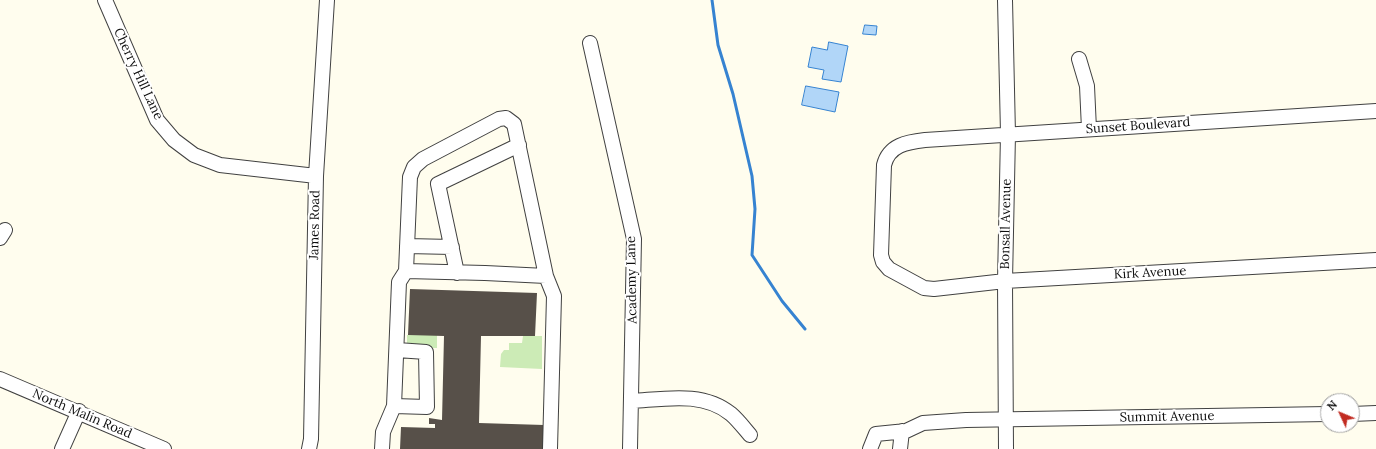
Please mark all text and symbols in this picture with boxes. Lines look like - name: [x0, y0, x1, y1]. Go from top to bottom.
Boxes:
- street label: Cherry Hill Lane: [110, 26, 166, 122]
- street label: Sunset Boulevard: [1085, 115, 1191, 137]
- street label: Bonsall Avenue: [997, 178, 1015, 270]
- street label: James Road: [307, 190, 323, 260]
- street label: Academy Lane: [623, 236, 641, 324]
- street label: Kirk Avenue: [1113, 263, 1187, 283]
- street label: North Malin Road: [30, 386, 134, 442]
- north arrow: [1320, 393, 1360, 433]
- text: N: [1324, 397, 1340, 413]
- street label: Summit Avenue: [1120, 408, 1214, 426]

